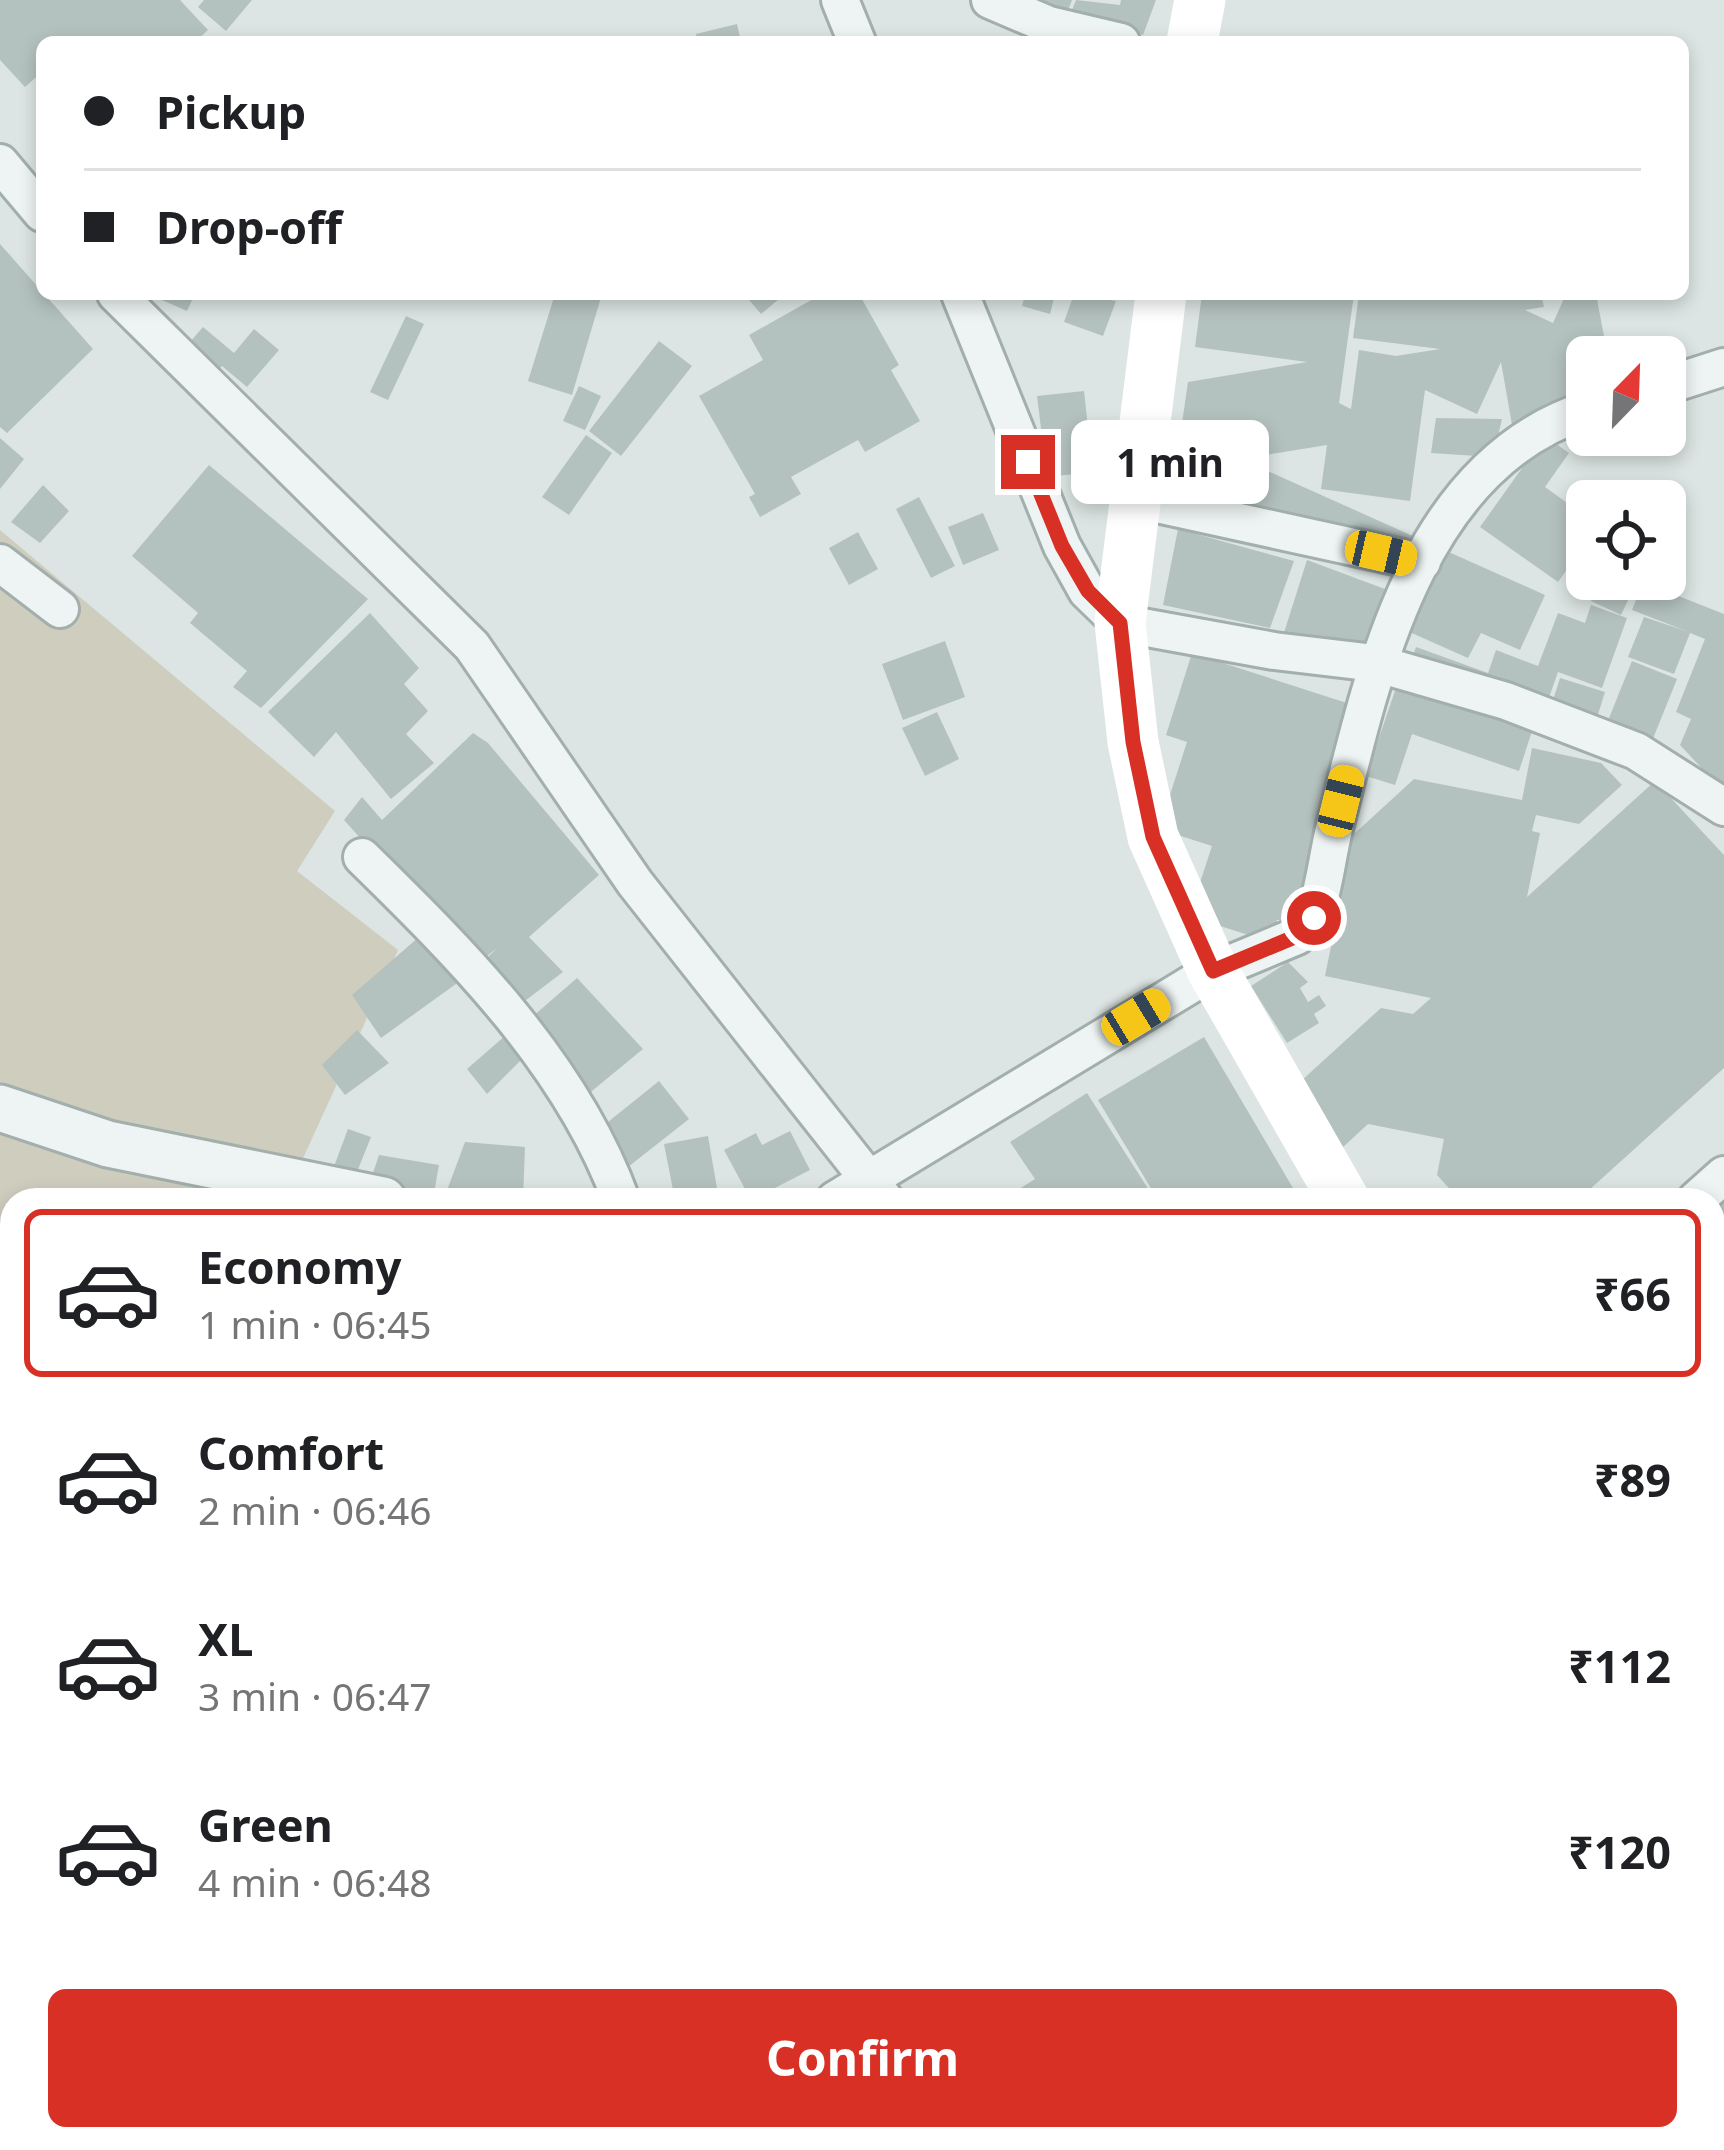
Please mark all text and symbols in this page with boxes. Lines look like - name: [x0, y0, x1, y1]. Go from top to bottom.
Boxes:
- text: Pickup: [156, 81, 306, 142]
- text: Drop-off: [156, 196, 342, 257]
- north arrow: [1566, 336, 1686, 456]
- map controls: [1566, 336, 1686, 600]
- callout: 1 min: [1070, 420, 1268, 504]
- route end: [1001, 435, 1055, 489]
- text: 1 min: [1116, 435, 1224, 488]
- button: locate: [1566, 480, 1686, 600]
- car: [1342, 527, 1420, 579]
- car: [1315, 762, 1367, 840]
- route start: [1287, 891, 1341, 945]
- car: [1096, 983, 1176, 1051]
- text: Economy: [198, 1236, 402, 1297]
- icon: car: [54, 1239, 162, 1347]
- text: ₹66: [1594, 1263, 1671, 1324]
- text: 1 min · 06:45: [198, 1297, 432, 1350]
- text: Comfort: [198, 1422, 384, 1483]
- icon: car: [54, 1425, 162, 1533]
- text: ₹89: [1594, 1449, 1671, 1510]
- text: 2 min · 06:46: [198, 1483, 432, 1536]
- text: XL: [198, 1608, 253, 1669]
- icon: car: [54, 1611, 162, 1719]
- text: ₹112: [1568, 1635, 1671, 1696]
- text: 3 min · 06:47: [198, 1669, 432, 1722]
- text: Green: [198, 1794, 333, 1855]
- icon: car: [54, 1797, 162, 1905]
- text: ₹120: [1568, 1821, 1671, 1882]
- text: 4 min · 06:48: [198, 1855, 432, 1908]
- button: Confirm: [48, 1989, 1677, 2127]

